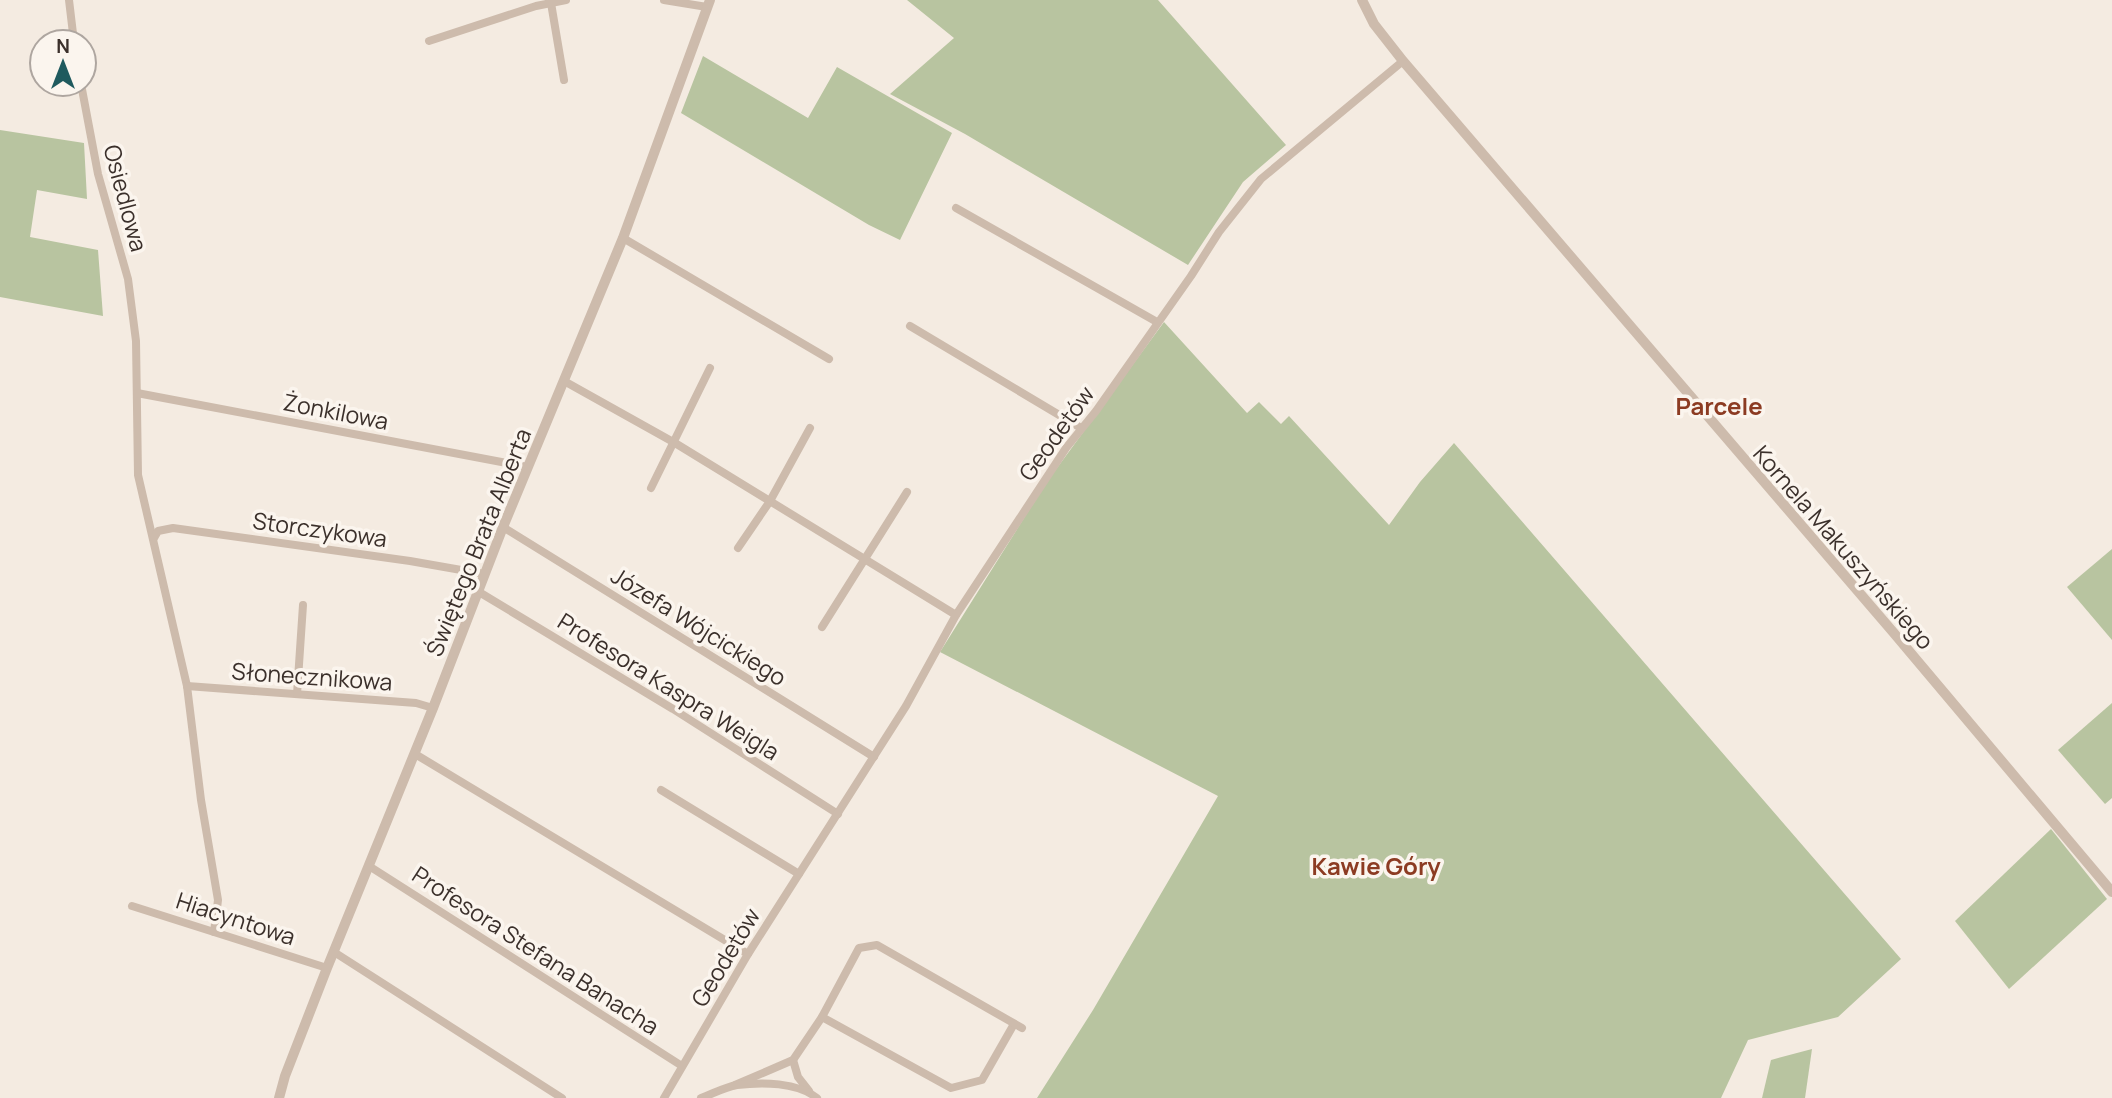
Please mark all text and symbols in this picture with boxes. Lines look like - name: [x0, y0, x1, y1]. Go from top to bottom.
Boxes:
- north arrow: [28, 28, 98, 98]
- text: N: [56, 33, 70, 59]
- street label: Osiedlowa: [96, 141, 156, 255]
- street label: Geodetów: [1011, 379, 1101, 487]
- street label: Żonkilowa: [281, 385, 391, 437]
- district label: Parcele: [1675, 389, 1763, 422]
- street label: Świętego Brata Alberta: [418, 423, 538, 661]
- street label: Kornela Makuszyńskiego: [1746, 438, 1942, 656]
- street label: Storczykowa: [251, 504, 389, 554]
- street label: Józefa Wójcickiego: [605, 559, 793, 693]
- street label: Profesora Kaspra Weigla: [552, 605, 786, 767]
- street label: Słonecznikowa: [231, 654, 393, 698]
- district label: Kawie Góry: [1311, 849, 1441, 882]
- street label: Profesora Stefana Banacha: [406, 858, 666, 1042]
- street label: Hiacyntowa: [172, 884, 300, 952]
- street label: Geodetów: [683, 901, 767, 1012]

